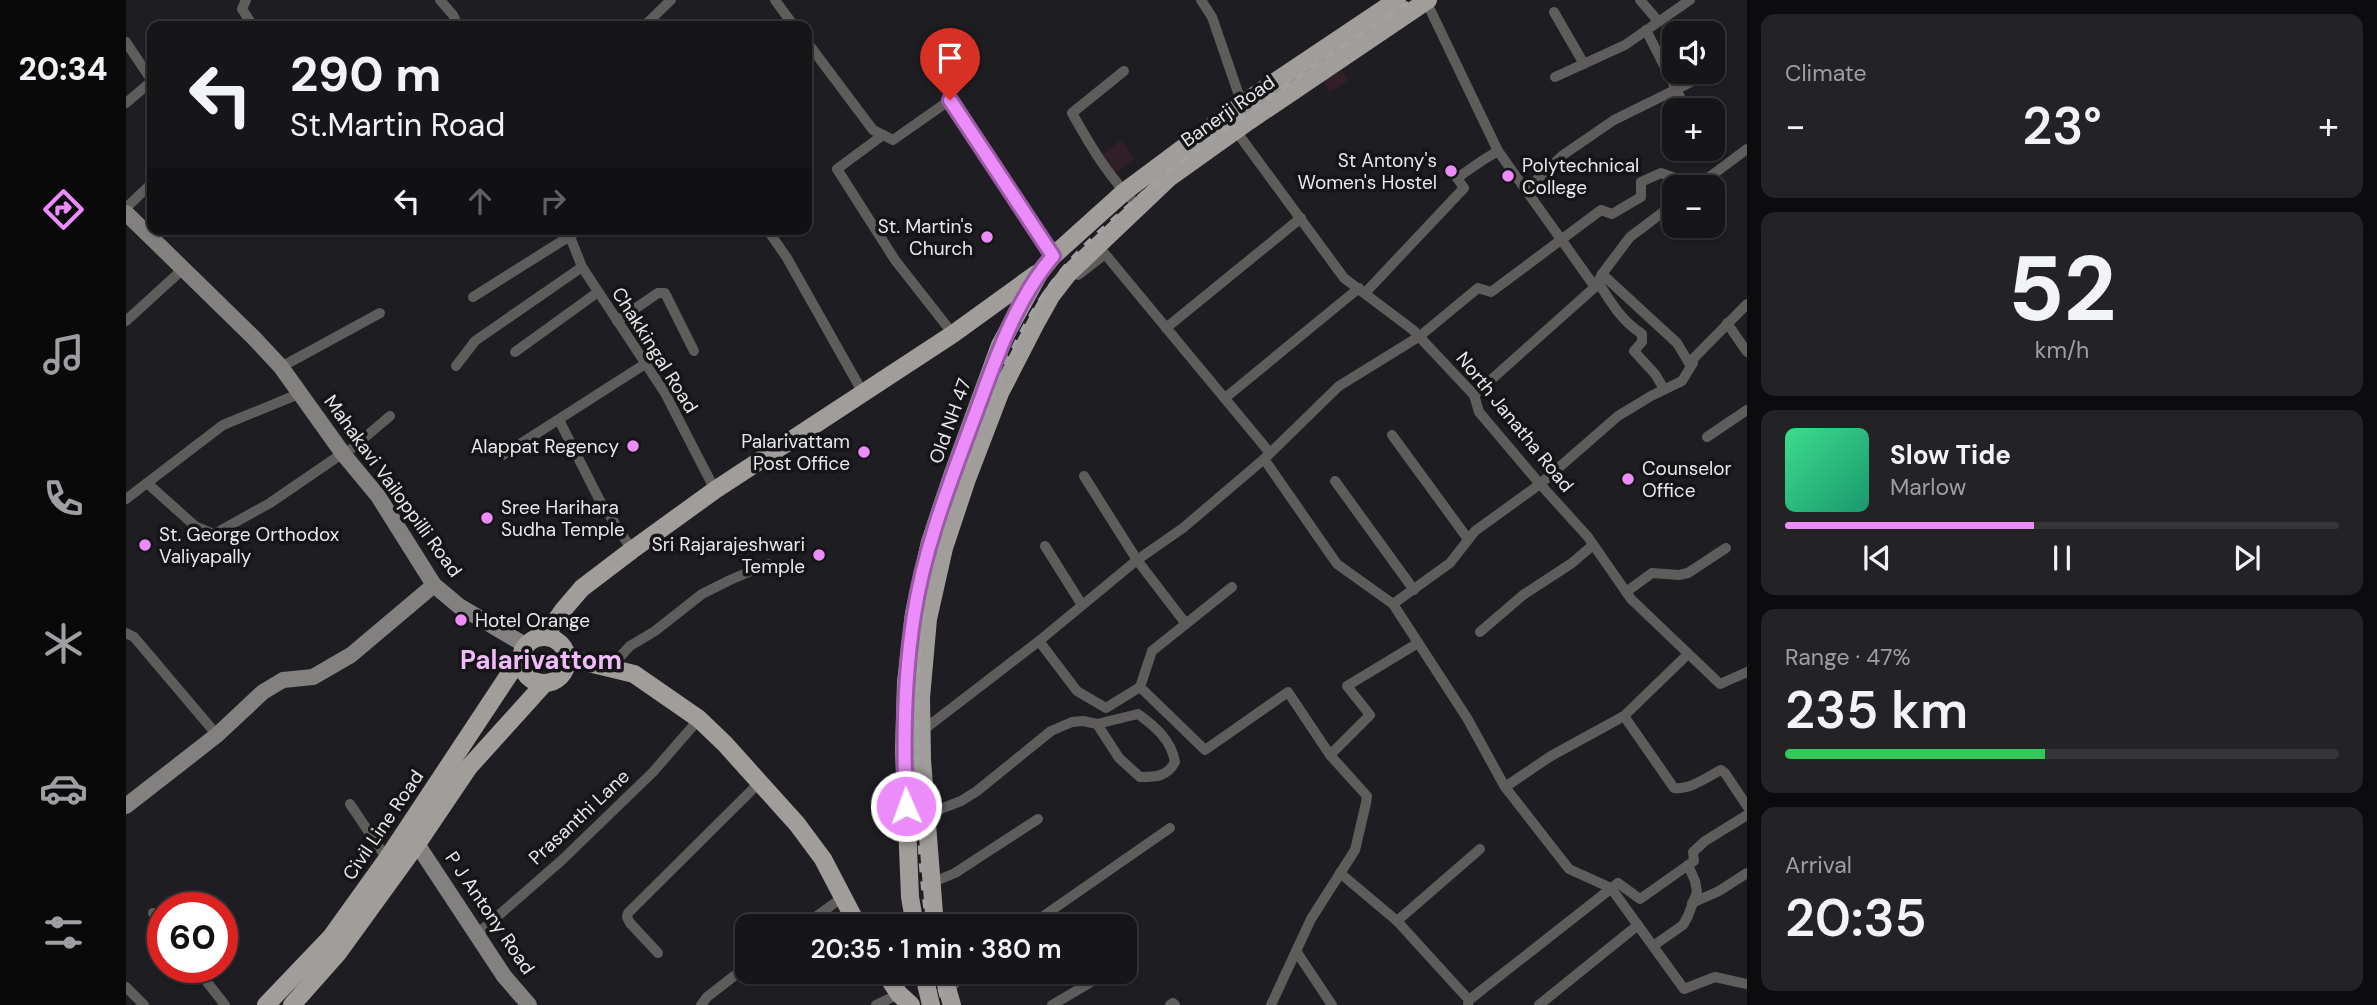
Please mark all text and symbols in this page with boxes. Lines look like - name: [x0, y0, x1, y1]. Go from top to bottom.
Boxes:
- map controls: [1662, 21, 1725, 238]
- button: sound: [1662, 21, 1725, 84]
- pin: [920, 28, 980, 100]
- icon: arrive: [931, 39, 969, 77]
- text: 290 m: [290, 42, 441, 106]
- text: 20:34: [18, 48, 108, 90]
- icon: left: [175, 49, 266, 140]
- text: Climate: [1785, 58, 1867, 88]
- street label: Banerji Road: [1176, 70, 1280, 152]
- text: 23°: [2022, 92, 2102, 160]
- button: +: [1662, 98, 1725, 161]
- text: −: [1785, 101, 1806, 151]
- text: +: [2318, 101, 2339, 151]
- text: St.Martin Road: [290, 104, 505, 146]
- place label: St Antony's Women's Hostel: [1297, 148, 1437, 195]
- place label: Polytechnical College: [1522, 153, 1639, 200]
- marker: St Antony's Women's Hostel: [1443, 163, 1459, 179]
- marker: Polytechnical College: [1500, 168, 1516, 184]
- button: −: [1662, 175, 1725, 238]
- icon: left: [388, 182, 426, 220]
- icon: ahead: [461, 182, 499, 220]
- icon: right: [534, 182, 572, 220]
- icon: directions: [39, 185, 88, 234]
- place label: St. Martin's Church: [878, 214, 973, 261]
- marker: St. Martin's Church: [979, 229, 995, 245]
- text: 52: [2008, 230, 2116, 348]
- street label: Chakkingal Road: [606, 282, 704, 418]
- icon: music: [39, 330, 88, 379]
- text: km/h: [2035, 335, 2089, 365]
- street label: North Janatha Road: [1451, 347, 1579, 497]
- street label: Old NH 47: [923, 375, 977, 467]
- street label: Mahakavi Vailoppilli Road: [318, 390, 468, 582]
- place label: Palarivattam Post Office: [741, 429, 850, 476]
- place label: Alappat Regency: [471, 434, 619, 459]
- marker: Alappat Regency: [625, 438, 641, 454]
- text: Slow Tide: [1890, 438, 2011, 472]
- marker: Palarivattam Post Office: [856, 444, 872, 460]
- place label: Counselor Office: [1642, 456, 1732, 503]
- marker: Counselor Office: [1620, 471, 1636, 487]
- text: Marlow: [1890, 472, 1966, 502]
- icon: phone: [39, 474, 88, 523]
- place label: Sree Harihara Sudha Temple: [501, 495, 625, 542]
- marker: Sree Harihara Sudha Temple: [479, 510, 495, 526]
- place label: St. George Orthodox Valiyapally: [159, 522, 340, 569]
- place label: Sri Rajarajeshwari Temple: [652, 532, 805, 579]
- marker: St. George Orthodox Valiyapally: [137, 537, 153, 553]
- icon: previous: [1858, 539, 1896, 577]
- icon: pause: [2043, 539, 2081, 577]
- icon: next: [2228, 539, 2266, 577]
- marker: Sri Rajarajeshwari Temple: [811, 547, 827, 563]
- place label: Hotel Orange: [475, 608, 590, 633]
- marker: Hotel Orange: [453, 612, 469, 628]
- icon: climate: [39, 619, 88, 668]
- text: Range · 47%: [1785, 642, 1911, 672]
- district label: Palarivattom: [460, 643, 622, 677]
- text: 235 km: [1785, 676, 1968, 744]
- icon: car: [39, 764, 88, 813]
- street label: Prasanthi Lane: [523, 764, 635, 870]
- street label: Civil Line Road: [337, 765, 429, 885]
- position arrow: [869, 769, 943, 843]
- street label: P J Antony Road: [440, 847, 540, 979]
- text: Arrival: [1785, 850, 1852, 880]
- text: 20:35: [1785, 884, 1927, 952]
- speed limit sign: 60: [147, 892, 238, 983]
- icon: filters: [39, 908, 88, 957]
- text: 20:35 · 1 min · 380 m: [811, 932, 1061, 966]

